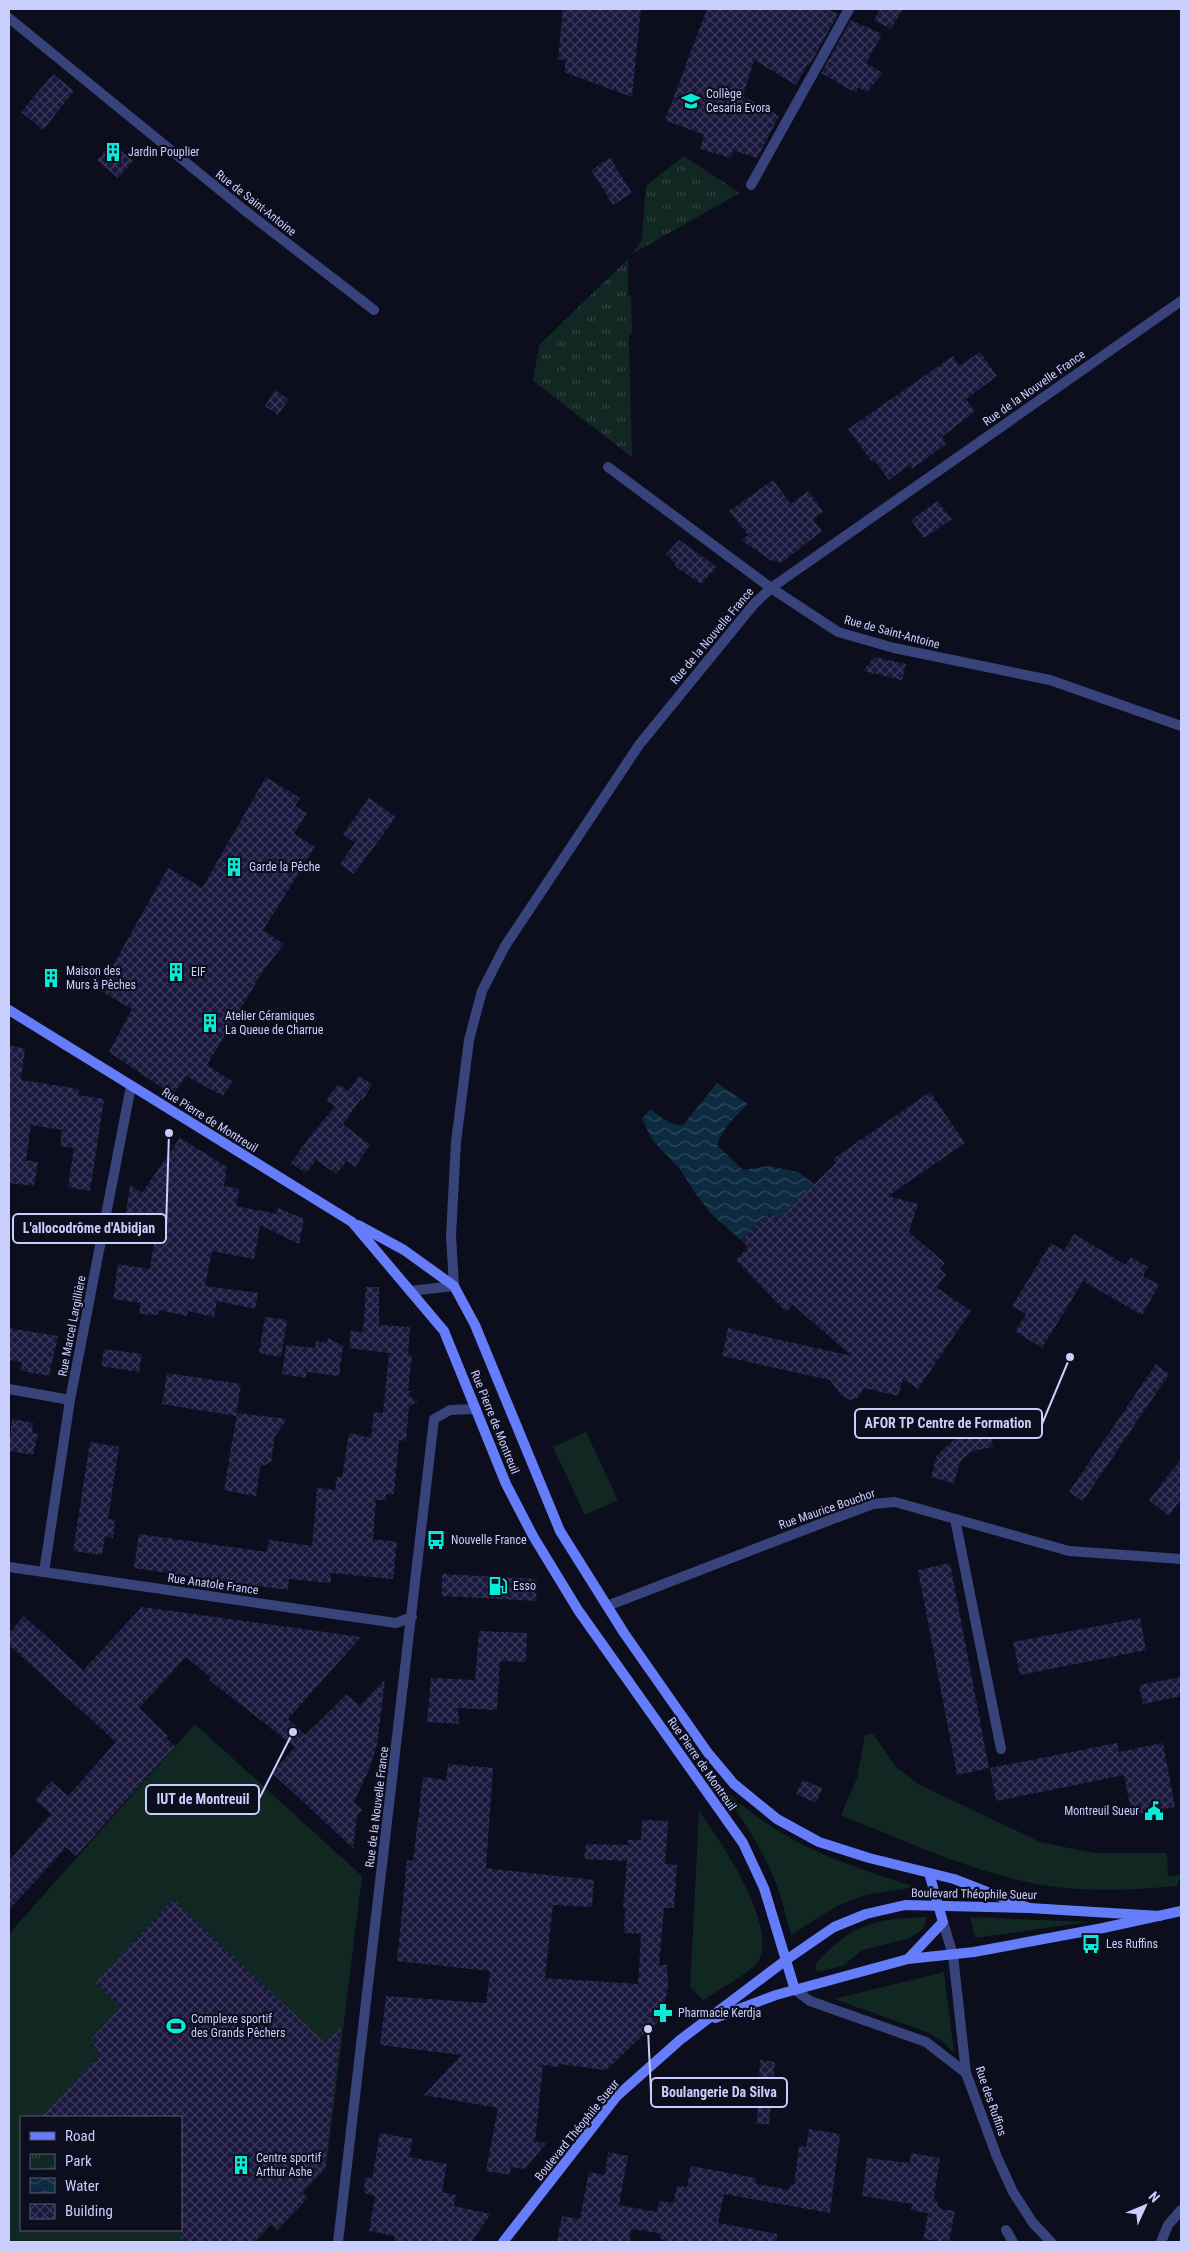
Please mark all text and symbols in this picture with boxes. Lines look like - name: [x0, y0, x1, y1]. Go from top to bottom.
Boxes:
- place label: Collège Cesaria Evora: [706, 87, 771, 115]
- school or university icon: Collège Cesaria Evora: [680, 90, 702, 112]
- building icon: Jardin Pouplier: [102, 141, 124, 163]
- place label: Jardin Pouplier: [128, 145, 200, 159]
- street label: Rue de Saint-Antoine: [213, 167, 299, 239]
- street label: Rue de la Nouvelle France: [980, 347, 1088, 429]
- street label: Rue de la Nouvelle France: [668, 585, 757, 687]
- street label: Rue de Saint-Antoine: [843, 613, 942, 652]
- building icon: Garde la Pêche: [223, 856, 245, 878]
- place label: Garde la Pêche: [249, 860, 321, 874]
- building icon: EIF: [165, 961, 187, 983]
- place label: Maison des Murs à Pêches: [66, 964, 136, 992]
- place label: EIF: [191, 965, 206, 979]
- building icon: Maison des Murs à Pêches: [40, 967, 62, 989]
- place label: Atelier Céramiques La Queue de Charrue: [225, 1009, 324, 1037]
- building icon: Atelier Céramiques La Queue de Charrue: [199, 1012, 221, 1034]
- street label: Rue Pierre de Montreuil: [159, 1085, 261, 1155]
- callout: L'allocodrôme d'Abidjan: [13, 1214, 166, 1243]
- text: L'allocodrôme d'Abidjan: [23, 1220, 155, 1236]
- street label: Rue Marcel Largillière: [55, 1274, 89, 1378]
- street label: Rue Pierre de Montreuil: [468, 1368, 522, 1476]
- callout: AFOR TP Centre de Formation: [855, 1409, 1042, 1438]
- text: AFOR TP Centre de Formation: [865, 1415, 1031, 1431]
- street label: Rue Maurice Bouchor: [777, 1486, 877, 1532]
- bus stop icon: Nouvelle France: [425, 1529, 447, 1551]
- place label: Nouvelle France: [451, 1533, 527, 1547]
- street label: Rue Anatole France: [167, 1571, 260, 1597]
- fuel station icon: Esso: [487, 1575, 509, 1597]
- place label: Esso: [513, 1579, 536, 1593]
- street label: Rue Pierre de Montreuil: [665, 1715, 739, 1813]
- street label: Rue de la Nouvelle France: [363, 1745, 391, 1868]
- callout: IUT de Montreuil: [146, 1785, 259, 1814]
- text: IUT de Montreuil: [157, 1791, 249, 1807]
- public building icon: Montreuil Sueur: [1143, 1800, 1165, 1822]
- place label: Montreuil Sueur: [1064, 1804, 1139, 1818]
- street label: Boulevard Théophile Sueur: [911, 1886, 1037, 1902]
- bus stop icon: Les Ruffins: [1080, 1933, 1102, 1955]
- place label: Les Ruffins: [1106, 1937, 1158, 1951]
- pharmacy icon: Pharmacie Kerdja: [652, 2002, 674, 2024]
- place label: Pharmacie Kerdja: [678, 2006, 762, 2020]
- place label: Complexe sportif des Grands Pêchers: [191, 2012, 285, 2040]
- sports icon: Complexe sportif des Grands Pêchers: [165, 2015, 187, 2037]
- street label: Rue des Ruffins: [973, 2064, 1009, 2138]
- street label: Boulevard Théophile Sueur: [532, 2076, 622, 2183]
- callout: Boulangerie Da Silva: [651, 2078, 787, 2107]
- text: Boulangerie Da Silva: [661, 2084, 777, 2100]
- legend: [20, 2116, 182, 2231]
- text: Road: [65, 2127, 95, 2145]
- place label: Centre sportif Arthur Ashe: [256, 2151, 321, 2179]
- text: Park: [65, 2152, 92, 2170]
- building icon: Centre sportif Arthur Ashe: [230, 2154, 252, 2176]
- text: Water: [65, 2177, 100, 2195]
- north arrow: [1120, 2181, 1170, 2231]
- text: N: [1146, 2188, 1163, 2206]
- text: Building: [65, 2202, 113, 2220]

